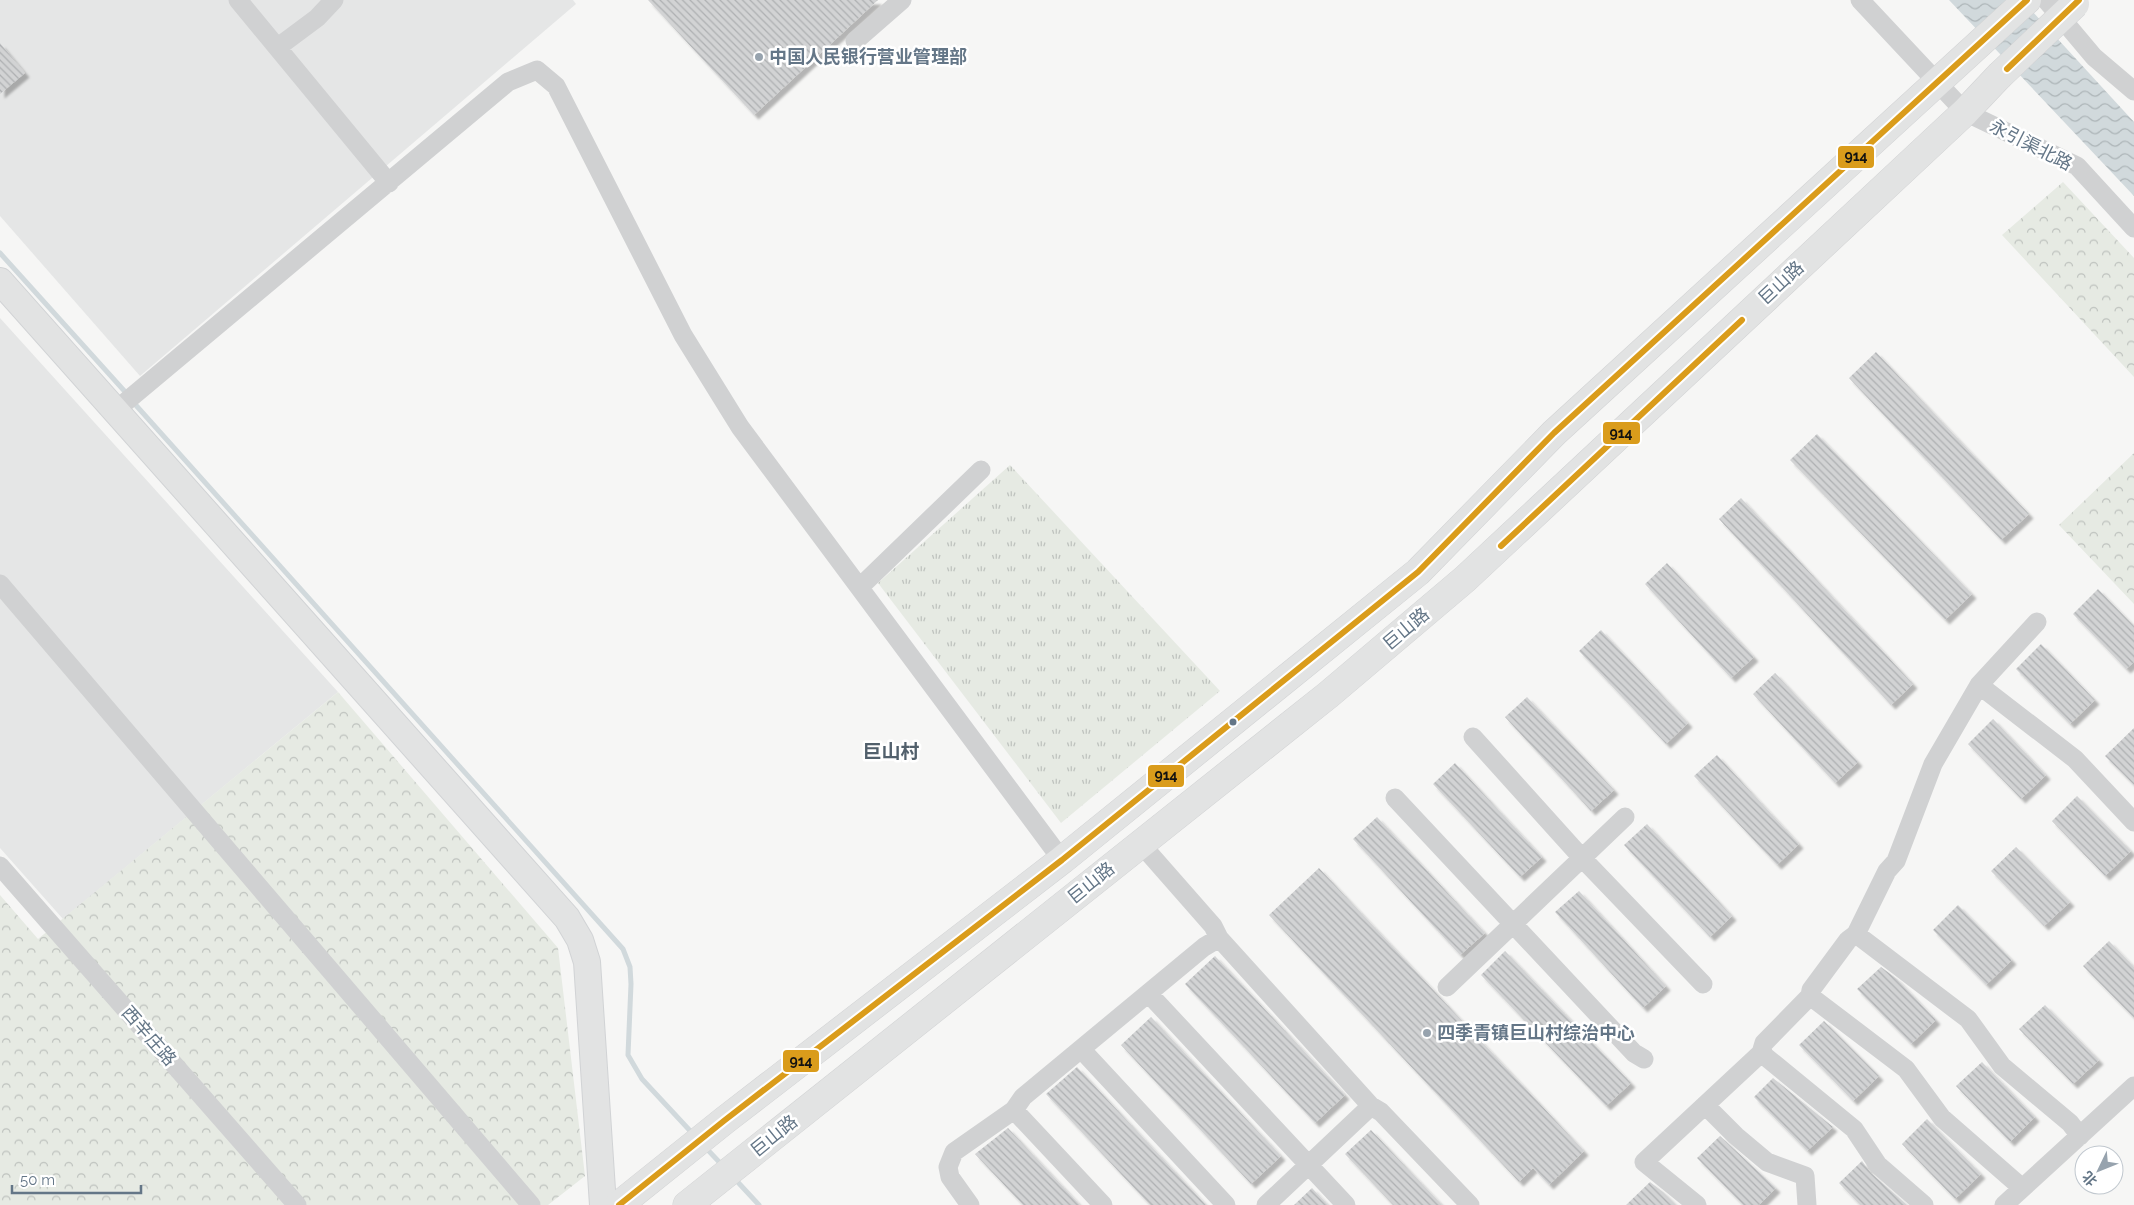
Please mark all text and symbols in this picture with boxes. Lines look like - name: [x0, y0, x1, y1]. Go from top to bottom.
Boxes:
- place label: 中国人民银行营业管理部: [769, 46, 967, 67]
- marker: 中国人民银行营业管理部: [753, 51, 765, 63]
- street label: 永引渠北路: [1986, 115, 2076, 174]
- line badge: 914: [1837, 145, 1875, 169]
- text: 914: [1844, 148, 1868, 164]
- street label: 巨山路: [1754, 257, 1808, 309]
- line badge: 914: [1602, 421, 1641, 445]
- text: 914: [1609, 425, 1633, 441]
- street label: 巨山路: [1378, 603, 1433, 654]
- unlabelled marker: [1228, 717, 1238, 727]
- district label: 巨山村: [862, 740, 920, 762]
- line badge: 914: [1147, 764, 1185, 788]
- text: 914: [1154, 767, 1178, 783]
- street label: 巨山路: [1063, 857, 1118, 908]
- street label: 西辛庄路: [118, 1002, 181, 1070]
- place label: 四季青镇巨山村综治中心: [1437, 1022, 1635, 1043]
- marker: 四季青镇巨山村综治中心: [1421, 1027, 1433, 1039]
- line badge: 914: [782, 1049, 820, 1073]
- text: 914: [789, 1053, 813, 1069]
- street label: 巨山路: [746, 1110, 801, 1161]
- north arrow: [2074, 1145, 2124, 1195]
- scale bar: [12, 1162, 141, 1194]
- text: 北: [2079, 1168, 2100, 1189]
- text: 50 m: [20, 1171, 55, 1189]

